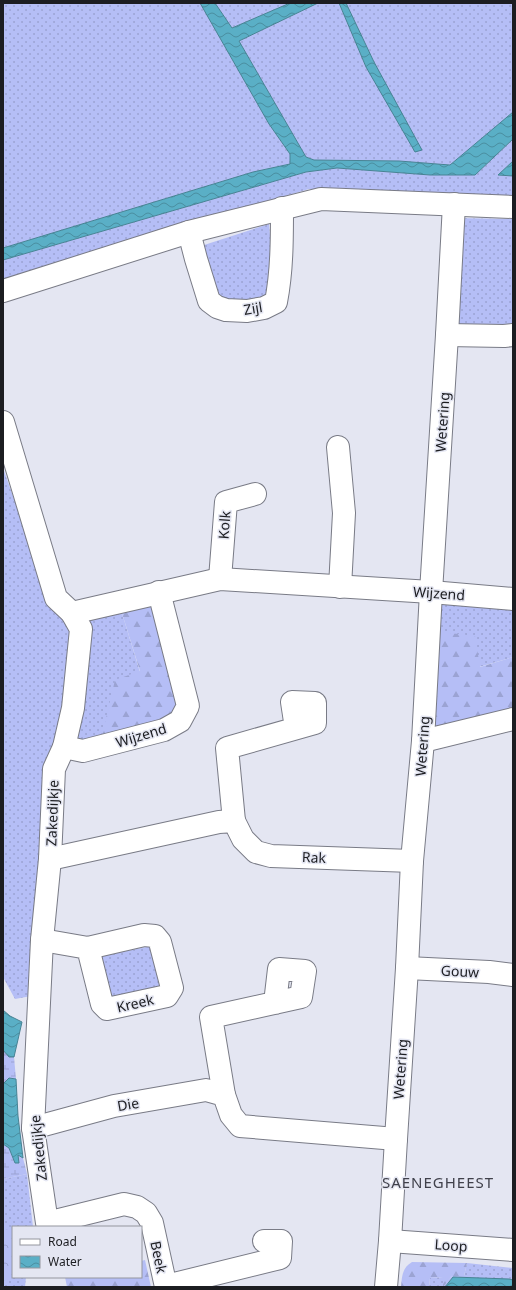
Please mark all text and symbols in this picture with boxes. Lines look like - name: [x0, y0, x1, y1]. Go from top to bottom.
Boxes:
- street label: Zijl: [242, 297, 264, 319]
- street label: Wetering: [430, 391, 454, 453]
- street label: Kolk: [214, 510, 234, 540]
- street label: Wijzend: [412, 582, 466, 604]
- street label: Wetering: [410, 715, 434, 777]
- street label: Wijzend: [113, 718, 169, 752]
- street label: Zakedijkje: [41, 780, 63, 846]
- street label: Rak: [302, 847, 327, 867]
- street label: Gouw: [440, 961, 480, 981]
- street label: Kreek: [115, 989, 156, 1016]
- street label: Wetering: [388, 1038, 412, 1100]
- street label: Die: [116, 1093, 140, 1115]
- street label: Zakedijkje: [25, 1114, 51, 1182]
- district label: SAENEGHEEST: [382, 1172, 494, 1192]
- legend: [12, 1226, 142, 1278]
- text: Road: [48, 1233, 77, 1250]
- street label: Loop: [434, 1234, 468, 1256]
- street label: Beek: [146, 1239, 172, 1275]
- text: Water: [48, 1253, 82, 1270]

